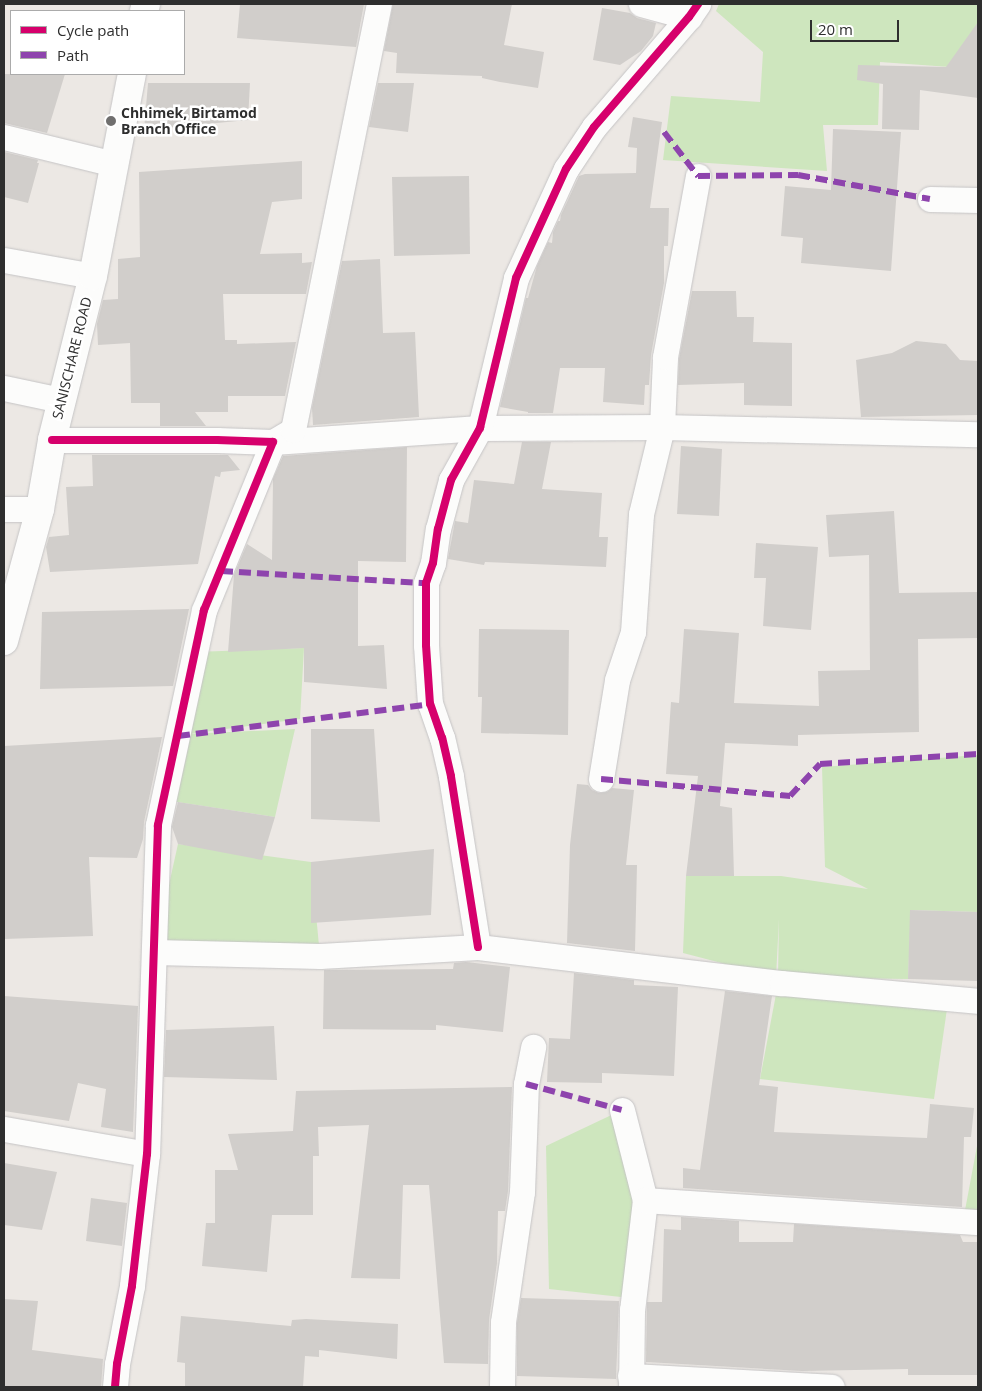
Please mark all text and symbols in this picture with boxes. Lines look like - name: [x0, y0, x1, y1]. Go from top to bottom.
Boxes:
- legend: [10, 10, 185, 75]
- scale bar: [812, 10, 901, 42]
- text: 20 m: [818, 19, 853, 39]
- text: Cycle path: [57, 20, 129, 40]
- text: Path: [57, 45, 89, 65]
- place label: Chhimek, Birtamod Branch Office: [121, 105, 257, 138]
- marker: Chhimek, Birtamod Branch Office: [105, 115, 117, 127]
- street label: SANISCHARE ROAD: [49, 295, 95, 421]

